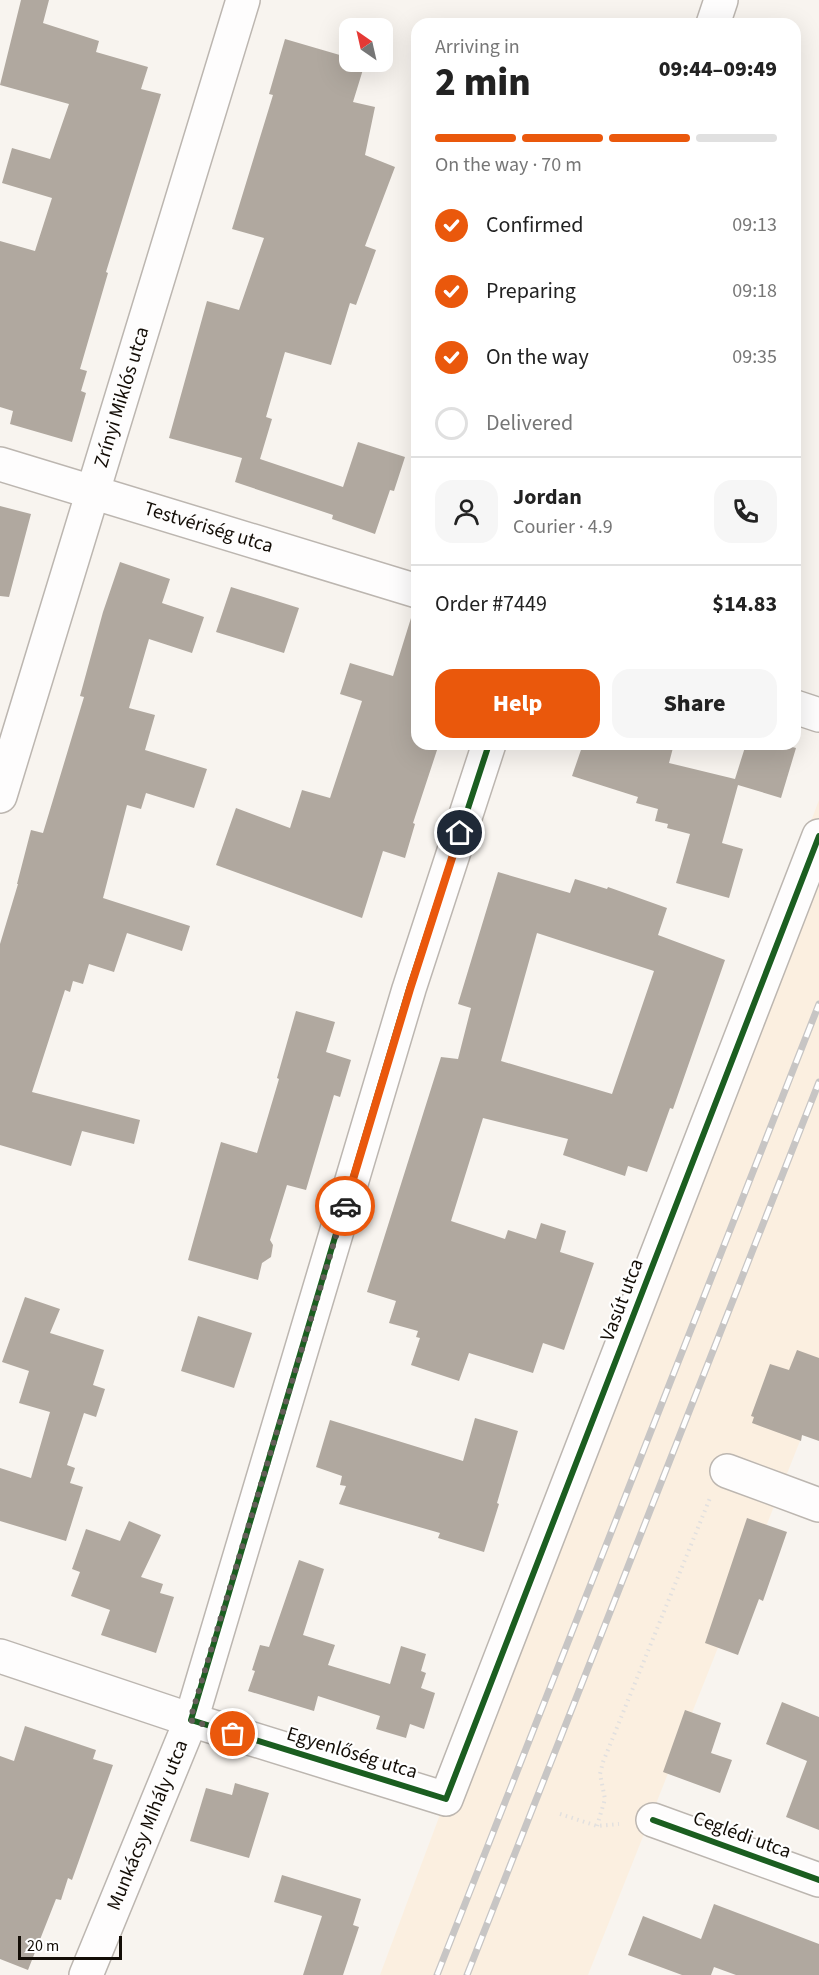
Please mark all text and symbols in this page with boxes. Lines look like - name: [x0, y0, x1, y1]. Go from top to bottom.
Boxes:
- north arrow: [339, 18, 393, 72]
- map controls: [339, 18, 393, 72]
- text: Arriving in: [435, 33, 520, 61]
- text: 09:44–09:49: [659, 53, 777, 85]
- text: 2 min: [435, 55, 531, 111]
- text: On the way · 70 m: [435, 151, 582, 179]
- icon: check: [435, 209, 468, 242]
- text: Confirmed: [486, 209, 583, 241]
- text: 09:13: [732, 211, 777, 239]
- icon: check: [435, 275, 468, 308]
- text: Preparing: [486, 275, 576, 307]
- text: 09:18: [732, 277, 777, 305]
- street label: Zrínyi Miklós utca: [87, 323, 156, 471]
- icon: check: [435, 341, 468, 374]
- text: On the way: [486, 341, 589, 373]
- text: 09:35: [732, 343, 777, 371]
- text: Delivered: [486, 407, 573, 439]
- button: person: [435, 480, 498, 543]
- button: phone: [714, 480, 777, 543]
- text: Jordan: [513, 481, 582, 513]
- street label: Testvériség utca: [140, 495, 277, 560]
- text: Courier · 4.9: [513, 513, 613, 541]
- text: Order #7449: [435, 588, 547, 620]
- text: $14.83: [712, 588, 777, 620]
- button: Help: [435, 669, 600, 738]
- button: Share: [612, 669, 777, 738]
- pin: [434, 807, 485, 858]
- icon: home: [443, 816, 476, 849]
- courier: [315, 1176, 375, 1236]
- icon: car: [329, 1190, 362, 1223]
- street label: Vasút utca: [593, 1255, 651, 1345]
- pin: [207, 1708, 258, 1759]
- icon: bag: [216, 1717, 249, 1750]
- street label: Egyenlőség utca: [283, 1720, 421, 1786]
- street label: Munkácsy Mihály utca: [100, 1736, 195, 1915]
- street label: Ceglédi utca: [689, 1804, 795, 1866]
- scale bar: [18, 1933, 122, 1960]
- text: 20 m: [27, 1935, 59, 1957]

